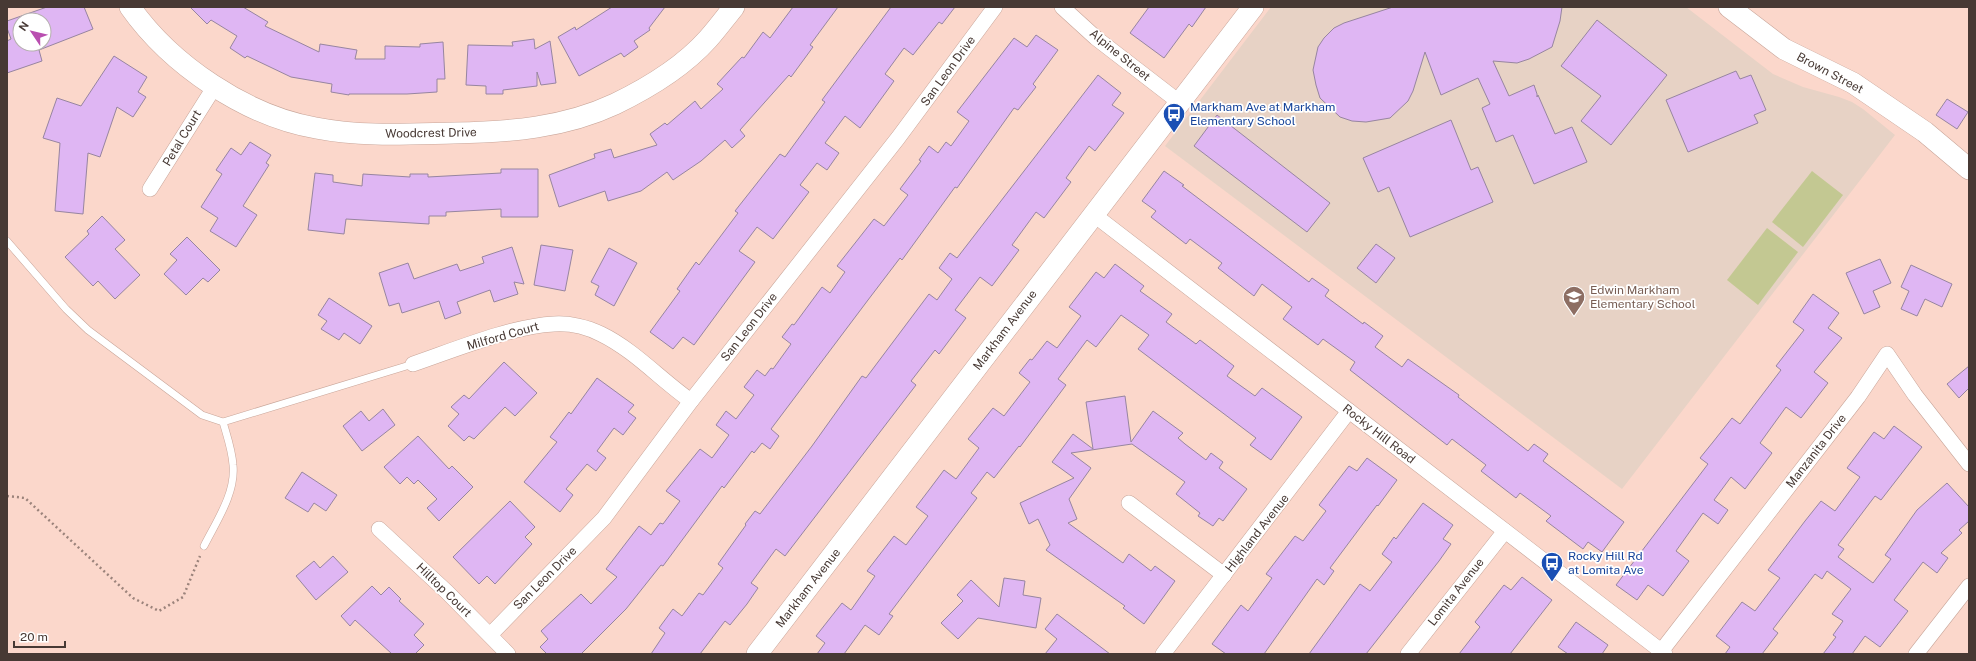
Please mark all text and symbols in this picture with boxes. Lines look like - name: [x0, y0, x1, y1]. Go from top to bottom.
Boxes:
- north arrow: [12, 12, 52, 52]
- text: N: [16, 19, 31, 33]
- street label: Alpine Street: [1087, 26, 1153, 84]
- street label: San Leon Drive: [918, 33, 978, 109]
- street label: Brown Street: [1794, 50, 1866, 97]
- place label: Markham Ave at Markham Elementary School: [1190, 100, 1335, 128]
- bus stop icon: Markham Ave at Markham Elementary School: [1161, 101, 1187, 134]
- street label: Petal Court: [160, 107, 204, 169]
- street label: Woodcrest Drive: [385, 125, 477, 141]
- place label: Edwin Markham Elementary School: [1590, 283, 1696, 311]
- school or university icon: Edwin Markham Elementary School: [1561, 284, 1587, 317]
- street label: Markham Avenue: [970, 287, 1040, 373]
- street label: San Leon Drive: [718, 290, 780, 364]
- street label: Milford Court: [465, 319, 541, 353]
- street label: Rocky Hill Road: [1340, 401, 1418, 467]
- street label: Manzanita Drive: [1783, 411, 1849, 491]
- street label: Highland Avenue: [1222, 491, 1292, 575]
- street label: San Leon Drive: [511, 543, 580, 612]
- street label: Markham Avenue: [773, 545, 843, 630]
- place label: Rocky Hill Rd at Lomita Ave: [1568, 549, 1644, 577]
- bus stop icon: Rocky Hill Rd at Lomita Ave: [1539, 550, 1565, 583]
- street label: Lomita Avenue: [1425, 555, 1487, 629]
- street label: Hilltop Court: [413, 560, 475, 620]
- scale bar: [14, 623, 65, 649]
- text: 20 m: [20, 630, 48, 644]

